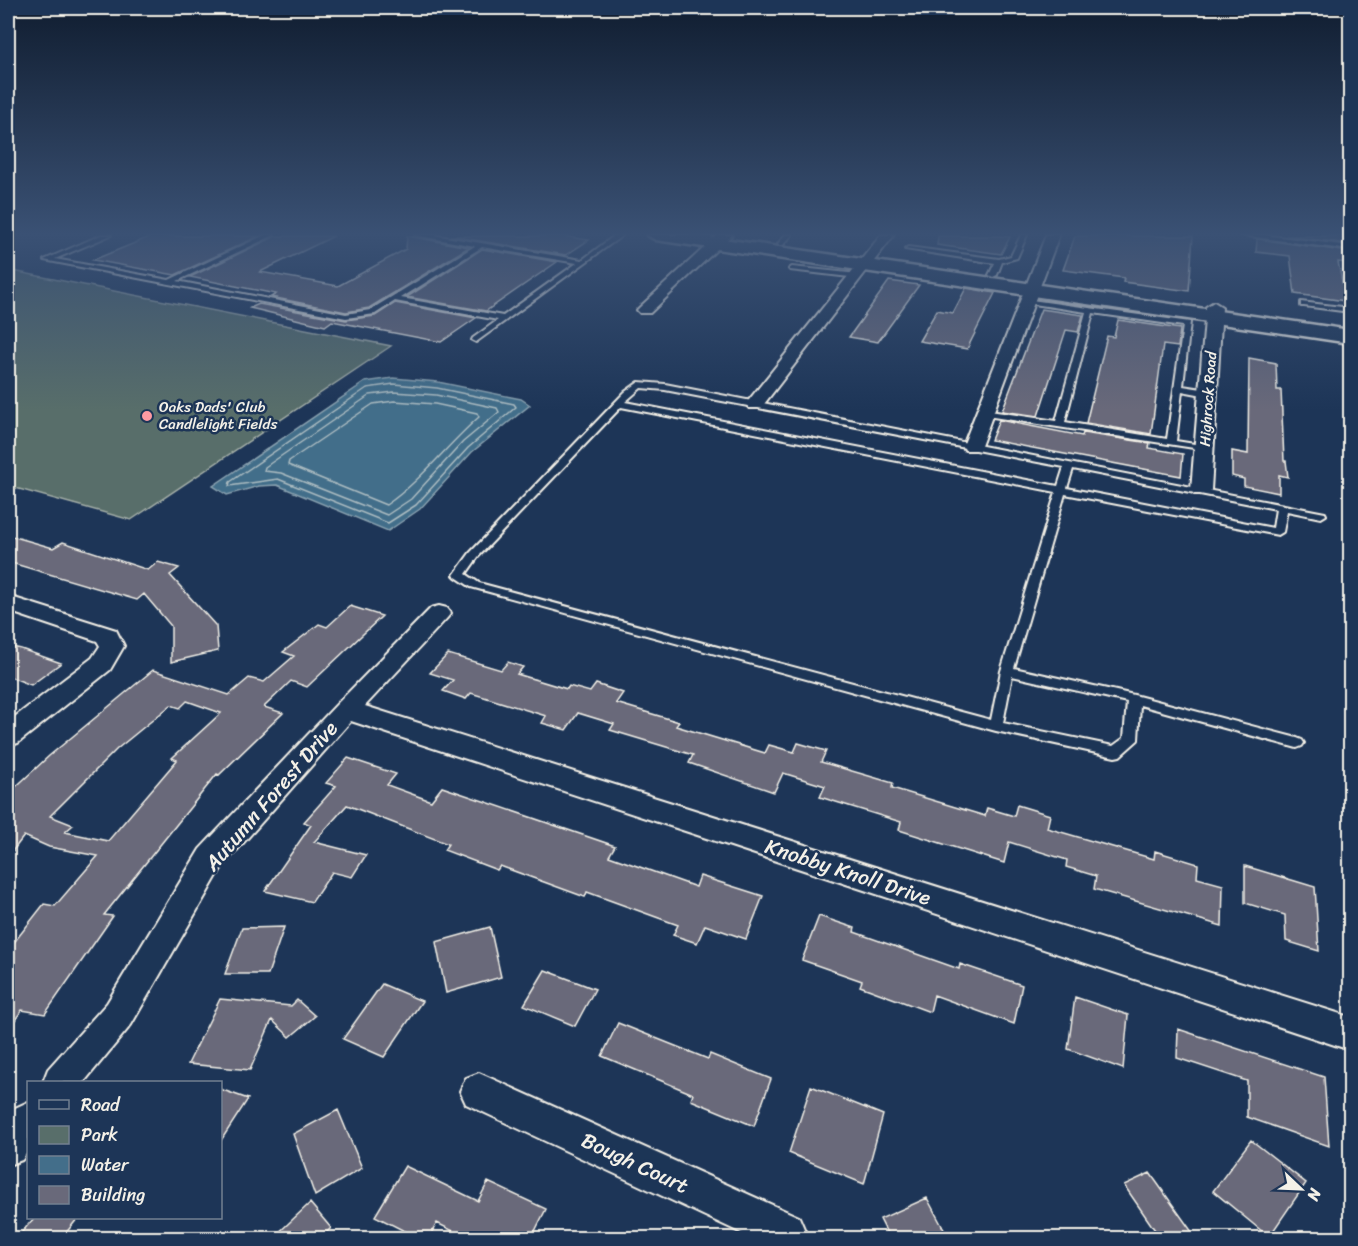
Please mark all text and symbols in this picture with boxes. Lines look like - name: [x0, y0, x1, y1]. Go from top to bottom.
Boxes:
- street label: Highrock Road: [1192, 349, 1224, 447]
- place label: Oaks Dads' Club Candlelight Fields: [159, 394, 277, 437]
- marker: Oaks Dads' Club Candlelight Fields: [140, 409, 154, 423]
- street label: Autumn Forest Drive: [194, 712, 348, 881]
- street label: Knobby Knoll Drive: [760, 827, 936, 917]
- legend: [27, 1081, 222, 1219]
- text: Road: [81, 1089, 121, 1121]
- text: Park: [81, 1119, 118, 1151]
- street label: Bough Court: [575, 1122, 695, 1204]
- text: Water: [81, 1149, 130, 1181]
- north arrow: [1271, 1159, 1331, 1219]
- text: Building: [81, 1179, 145, 1211]
- text: N: [1298, 1183, 1330, 1206]

